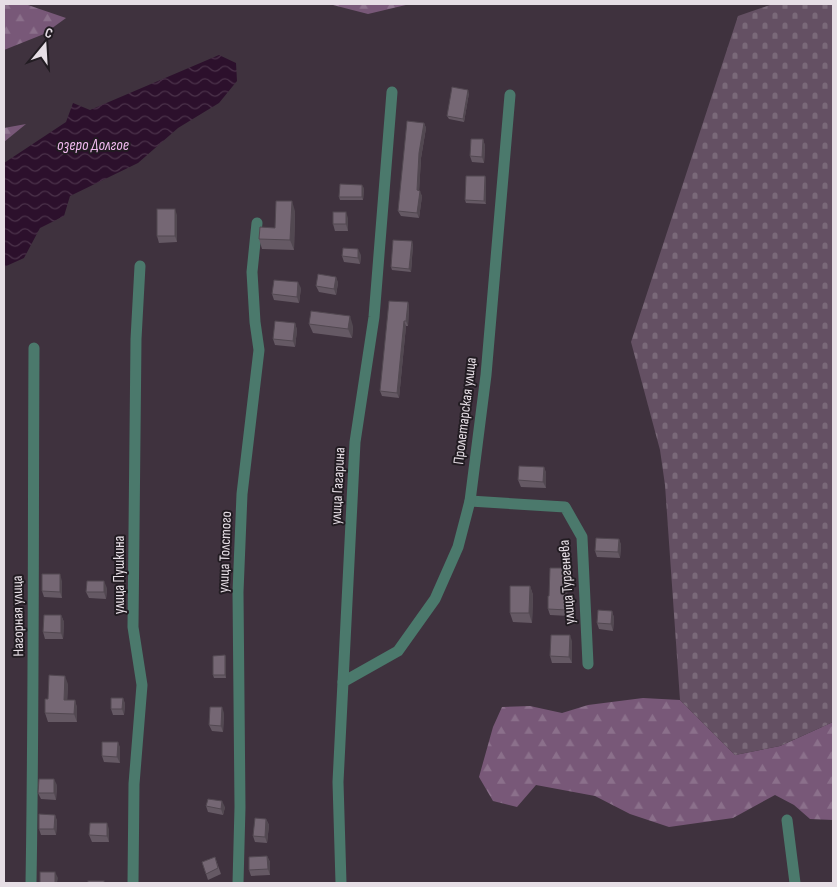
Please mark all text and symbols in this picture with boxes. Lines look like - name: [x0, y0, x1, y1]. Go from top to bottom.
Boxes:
- north arrow: [20, 20, 70, 70]
- text: С: [43, 24, 55, 42]
- water label: озеро Долгое: [57, 136, 129, 155]
- street label: Пролетарская улица: [449, 356, 481, 466]
- street label: улица Гагарина: [326, 446, 350, 525]
- street label: улица Толстого: [214, 511, 236, 593]
- street label: улица Пушкина: [110, 536, 129, 614]
- street label: улица Тургенева: [555, 539, 579, 625]
- street label: Нагорная улица: [8, 575, 28, 657]

